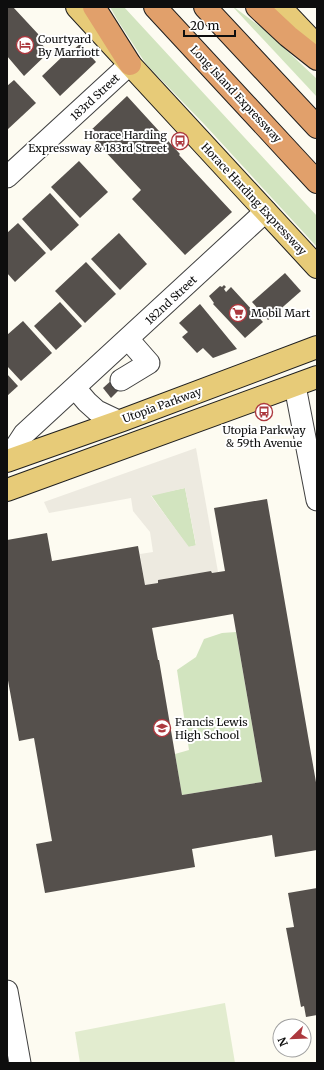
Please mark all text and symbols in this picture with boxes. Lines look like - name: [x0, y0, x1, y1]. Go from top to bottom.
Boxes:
- scale bar: [184, 12, 235, 38]
- text: 20 m: [190, 18, 219, 33]
- place label: Courtyard By Marriott: [38, 32, 100, 59]
- hotel icon: Courtyard By Marriott: [15, 35, 35, 55]
- street label: Long Island Expressway: [187, 42, 285, 146]
- street label: 183rd Street: [67, 70, 123, 123]
- place label: Horace Harding Expressway & 183rd Street: [28, 128, 168, 155]
- bus stop icon: Horace Harding Expressway & 183rd Street: [170, 131, 190, 151]
- street label: Horace Harding Expressway: [198, 140, 310, 259]
- street label: 182nd Street: [142, 272, 200, 327]
- supermarket icon: Mobil Mart: [228, 303, 248, 323]
- place label: Mobil Mart: [251, 306, 311, 320]
- street label: Utopia Parkway: [121, 384, 204, 426]
- bus stop icon: Utopia Parkway & 59th Avenue: [254, 402, 274, 422]
- place label: Utopia Parkway & 59th Avenue: [222, 423, 306, 450]
- place label: Francis Lewis High School: [175, 715, 248, 742]
- school or university icon: Francis Lewis High School: [152, 718, 172, 738]
- north arrow: [272, 1018, 312, 1058]
- text: N: [275, 1035, 291, 1049]

